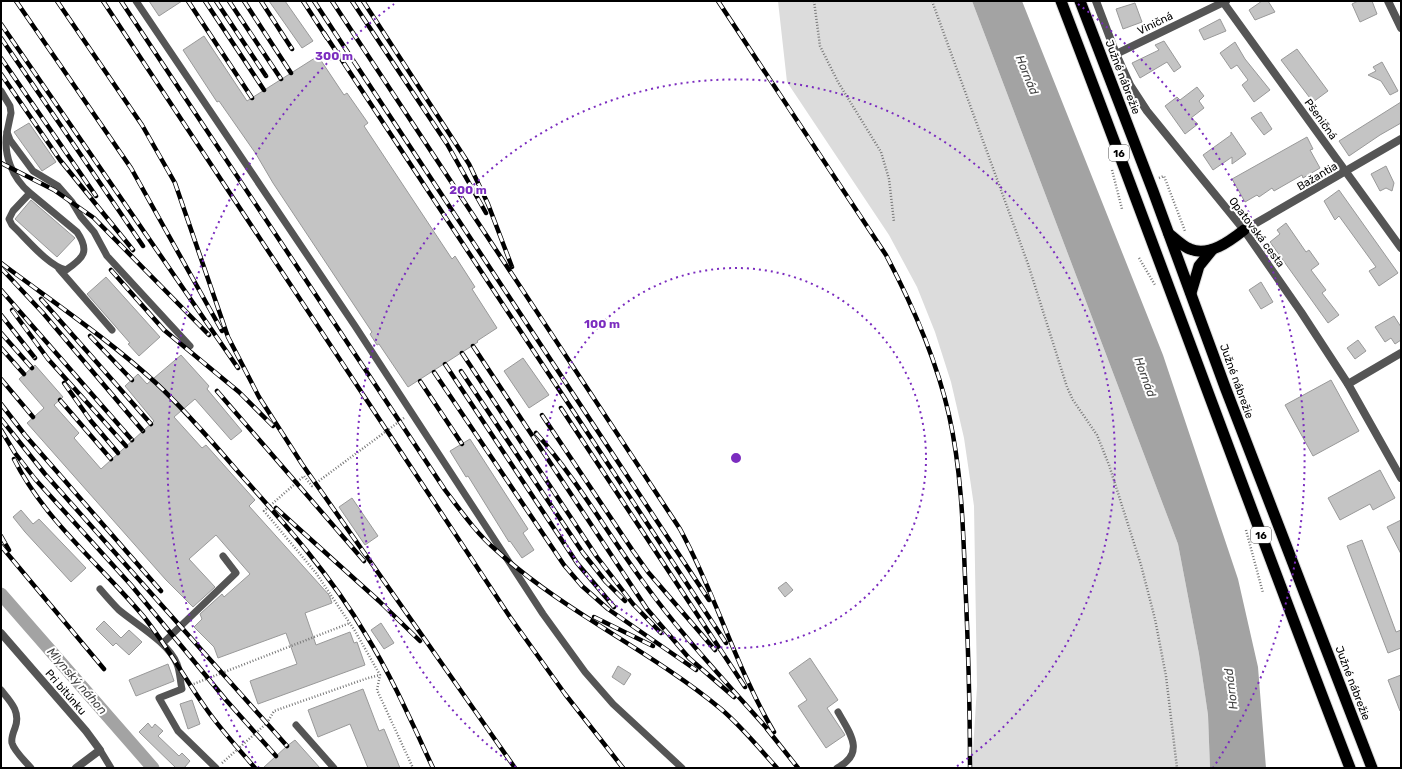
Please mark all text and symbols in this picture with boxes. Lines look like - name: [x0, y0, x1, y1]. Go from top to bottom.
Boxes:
- street label: Viničná: [1135, 9, 1175, 38]
- street label: Južné nábrežie: [1102, 38, 1143, 116]
- text: 300 m: [315, 49, 353, 63]
- water label: Hornád: [1013, 53, 1042, 98]
- street label: Pšeničná: [1302, 96, 1340, 142]
- road number: 16: [1109, 145, 1129, 161]
- street label: Bažantia: [1295, 160, 1340, 193]
- text: 200 m: [449, 183, 487, 197]
- street label: Opatovská cesta: [1226, 195, 1287, 270]
- text: 100 m: [584, 317, 620, 331]
- street label: Južné nábrežie: [1217, 342, 1256, 420]
- water label: Hornád: [1131, 355, 1159, 400]
- centre of rings: [729, 451, 743, 465]
- road number: 16: [1251, 527, 1271, 543]
- street label: Južné nábrežie: [1332, 644, 1373, 722]
- water label: Mlynský náhon: [44, 645, 110, 717]
- street label: Pri bitúnku: [42, 667, 89, 718]
- water label: Hornád: [1221, 667, 1240, 710]

